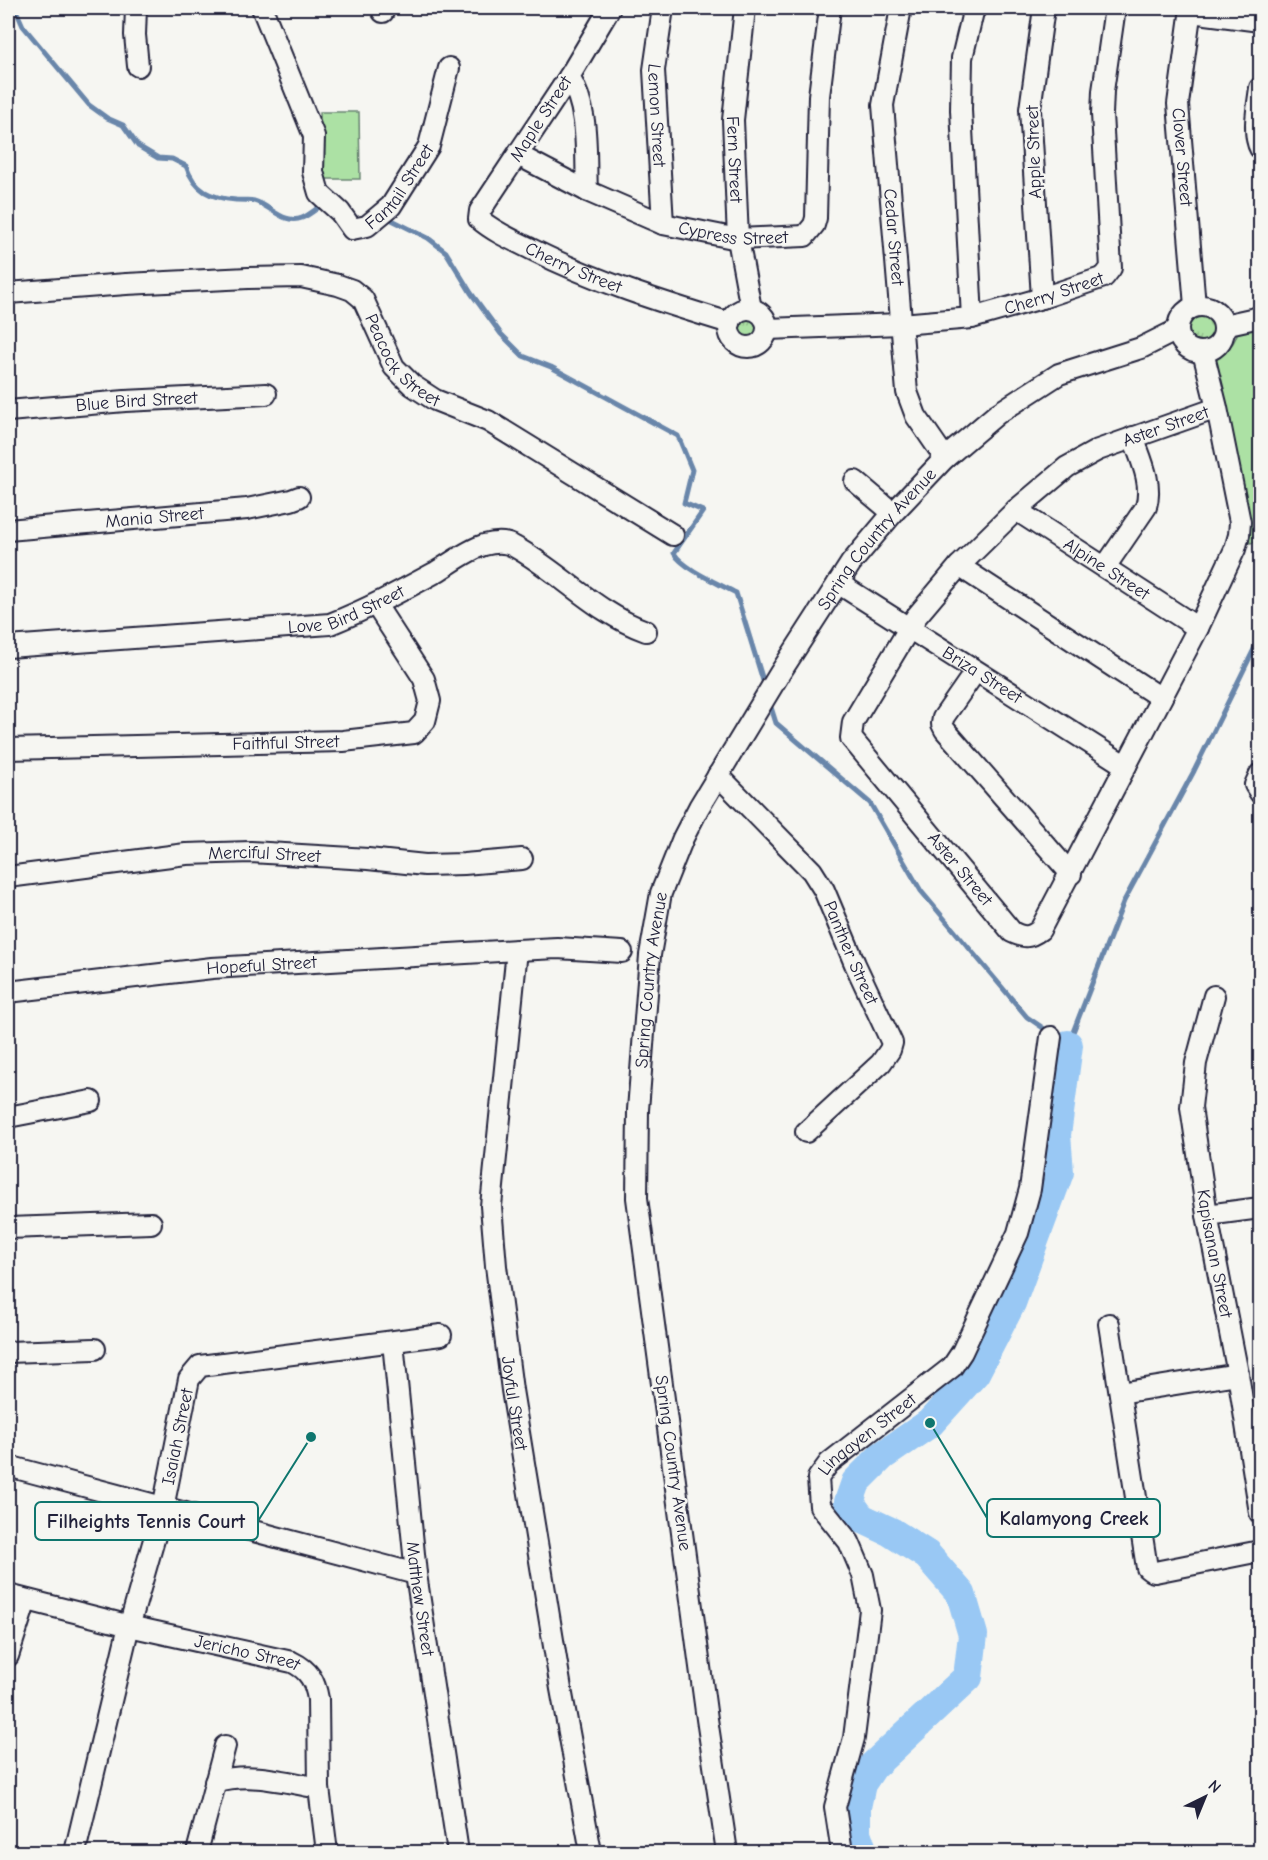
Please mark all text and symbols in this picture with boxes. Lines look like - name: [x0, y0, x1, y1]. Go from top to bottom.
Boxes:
- street label: Lemon Street: [643, 62, 670, 168]
- street label: Maple Street: [506, 71, 577, 166]
- street label: Apple Street: [1022, 104, 1046, 199]
- street label: Clover Street: [1168, 107, 1197, 208]
- street label: Fern Street: [722, 116, 747, 204]
- street label: Fantail Street: [361, 140, 438, 234]
- street label: Cedar Street: [880, 188, 909, 287]
- street label: Cypress Street: [677, 217, 789, 250]
- street label: Cherry Street: [522, 237, 626, 298]
- street label: Cherry Street: [1002, 267, 1107, 319]
- street label: Peacock Street: [361, 310, 443, 412]
- street label: Blue Bird Street: [75, 387, 199, 416]
- street label: Aster Street: [1120, 401, 1212, 451]
- street label: Spring Country Avenue: [813, 464, 941, 614]
- street label: Mania Street: [104, 502, 205, 532]
- street label: Alpine Street: [1060, 533, 1154, 605]
- street label: Love Bird Street: [287, 580, 408, 637]
- street label: Briza Street: [939, 642, 1027, 708]
- street label: Faithful Street: [232, 731, 340, 754]
- street label: Aster Street: [923, 828, 997, 911]
- street label: Merciful Street: [208, 841, 322, 867]
- street label: Spring Country Avenue: [631, 890, 672, 1069]
- street label: Panther Street: [819, 898, 883, 1008]
- street label: Hopeful Street: [206, 951, 318, 979]
- street label: Kapisanan Street: [1193, 1188, 1237, 1320]
- street label: Joyful Street: [497, 1355, 532, 1453]
- street label: Spring Country Avenue: [650, 1374, 696, 1552]
- street label: Isaiah Street: [157, 1386, 198, 1487]
- street label: Lingayen Street: [813, 1388, 921, 1479]
- callout: Kalamyong Creek: [987, 1499, 1160, 1537]
- callout: Filheights Tennis Court: [35, 1502, 258, 1540]
- text: Kalamyong Creek: [999, 1507, 1149, 1530]
- text: Filheights Tennis Court: [47, 1510, 246, 1533]
- street label: Matthew Street: [402, 1540, 439, 1658]
- street label: Jericho Street: [192, 1630, 305, 1675]
- north arrow: [1175, 1767, 1235, 1827]
- text: N: [1205, 1777, 1225, 1797]

